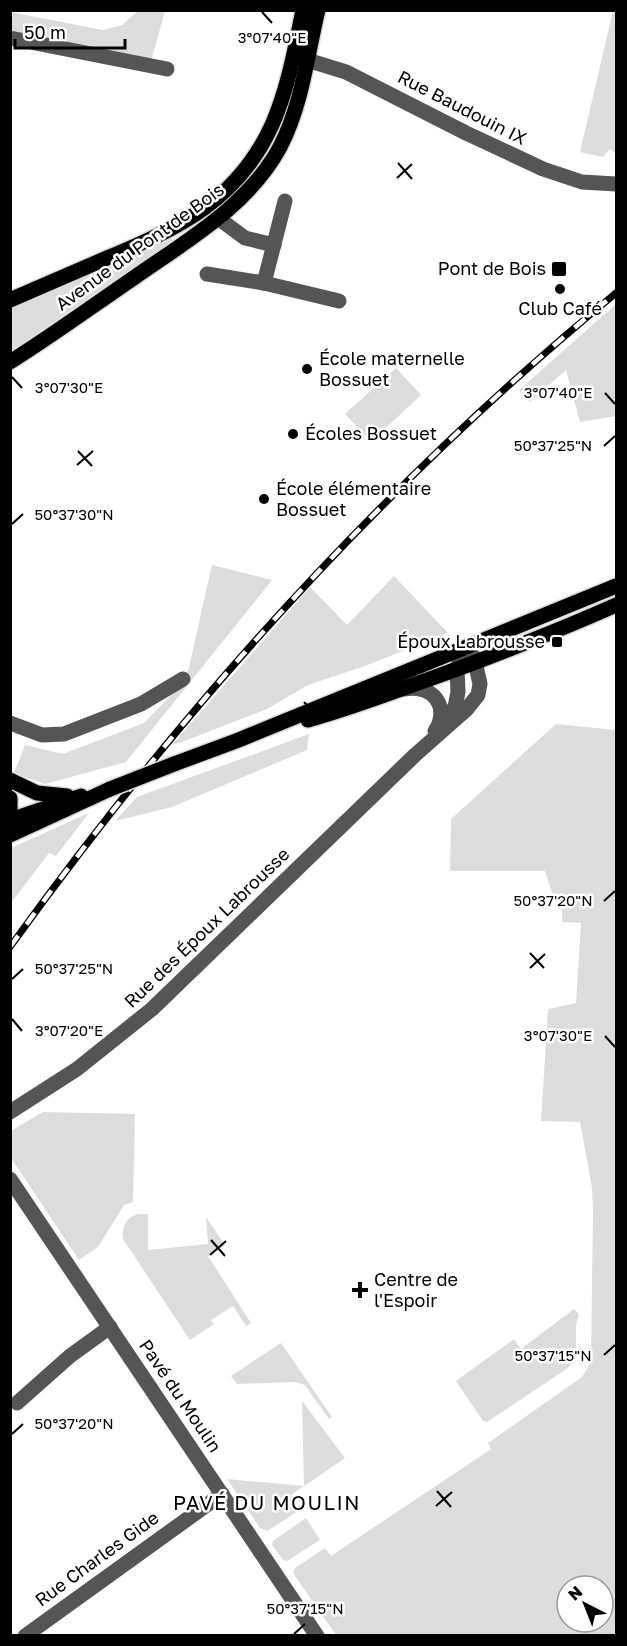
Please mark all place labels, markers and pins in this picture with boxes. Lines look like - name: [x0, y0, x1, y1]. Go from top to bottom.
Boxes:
- place label: Pont de Bois: [438, 257, 546, 279]
- marker: Pont de Bois: [550, 260, 568, 278]
- marker: Club Café: [553, 282, 567, 296]
- place label: Club Café: [518, 297, 602, 319]
- place label: École maternelle Bossuet: [319, 347, 465, 390]
- marker: École maternelle Bossuet: [300, 362, 314, 376]
- place label: Écoles Bossuet: [305, 422, 437, 444]
- marker: Écoles Bossuet: [286, 427, 300, 441]
- place label: École élémentaire Bossuet: [276, 477, 431, 520]
- marker: École élémentaire Bossuet: [257, 492, 271, 506]
- place label: Époux Labrousse: [397, 630, 545, 652]
- marker: Époux Labrousse: [550, 635, 564, 649]
- place label: Centre de l'Espoir: [374, 1268, 458, 1311]
- marker: Centre de l'Espoir: [351, 1281, 369, 1299]

